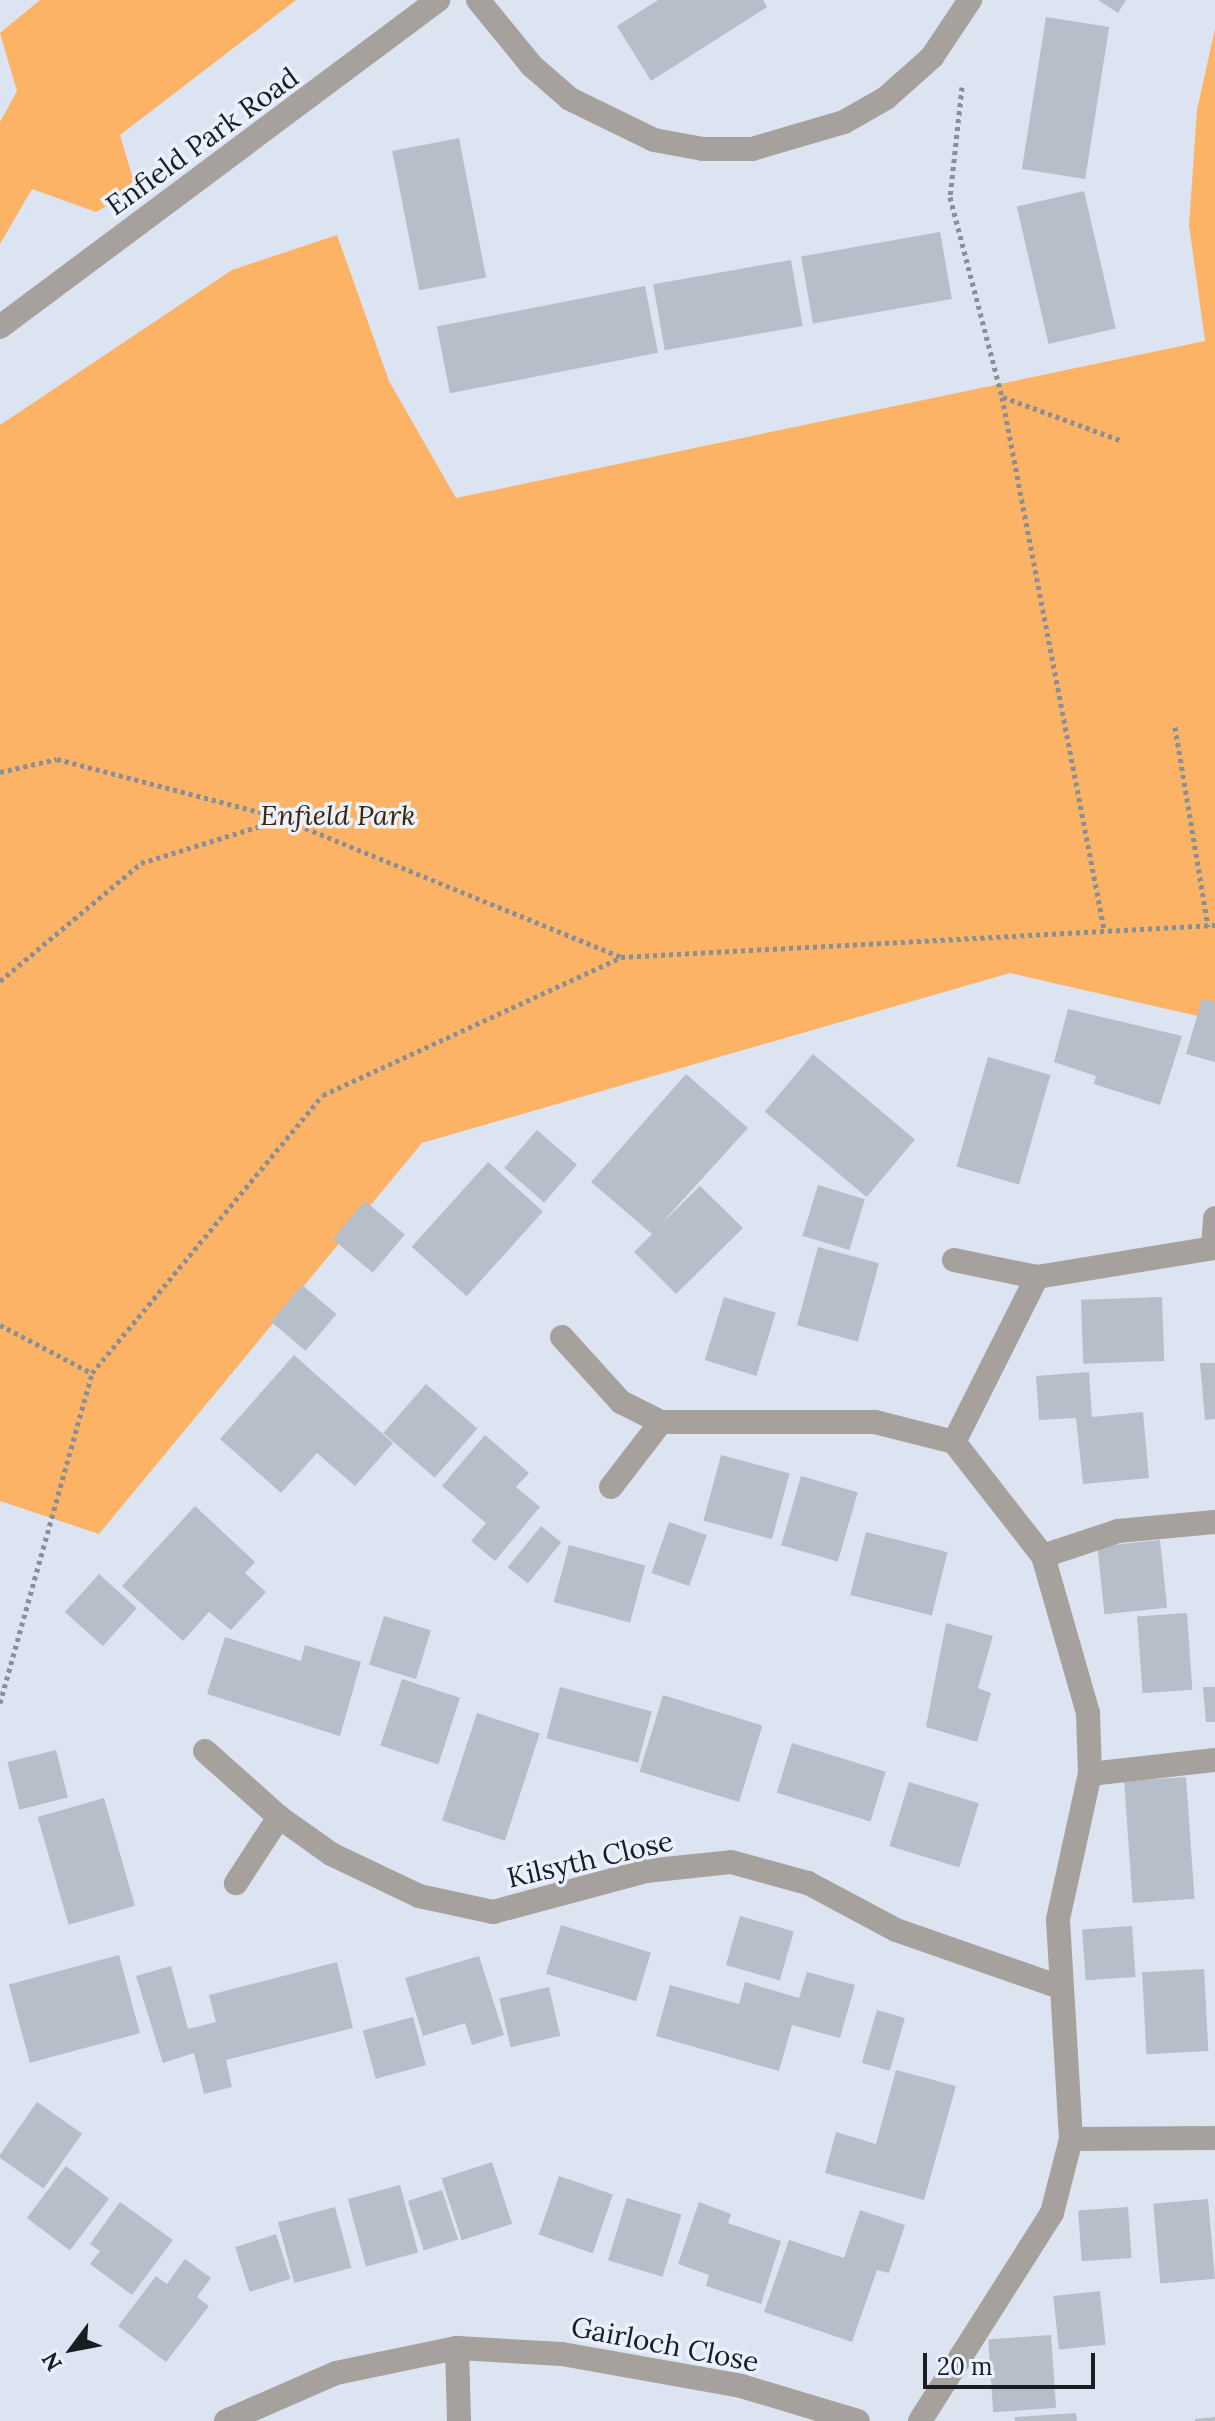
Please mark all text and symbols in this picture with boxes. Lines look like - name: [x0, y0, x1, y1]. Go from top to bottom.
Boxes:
- street label: Enfield Park Road: [99, 60, 305, 222]
- park label: Enfield Park: [260, 798, 416, 832]
- street label: Kilsyth Close: [504, 1824, 676, 1894]
- north arrow: [32, 2309, 112, 2389]
- street label: Gairloch Close: [568, 2309, 762, 2379]
- scale bar: [927, 2337, 1099, 2387]
- text: N: [35, 2347, 68, 2376]
- text: 20 m: [937, 2351, 993, 2382]

